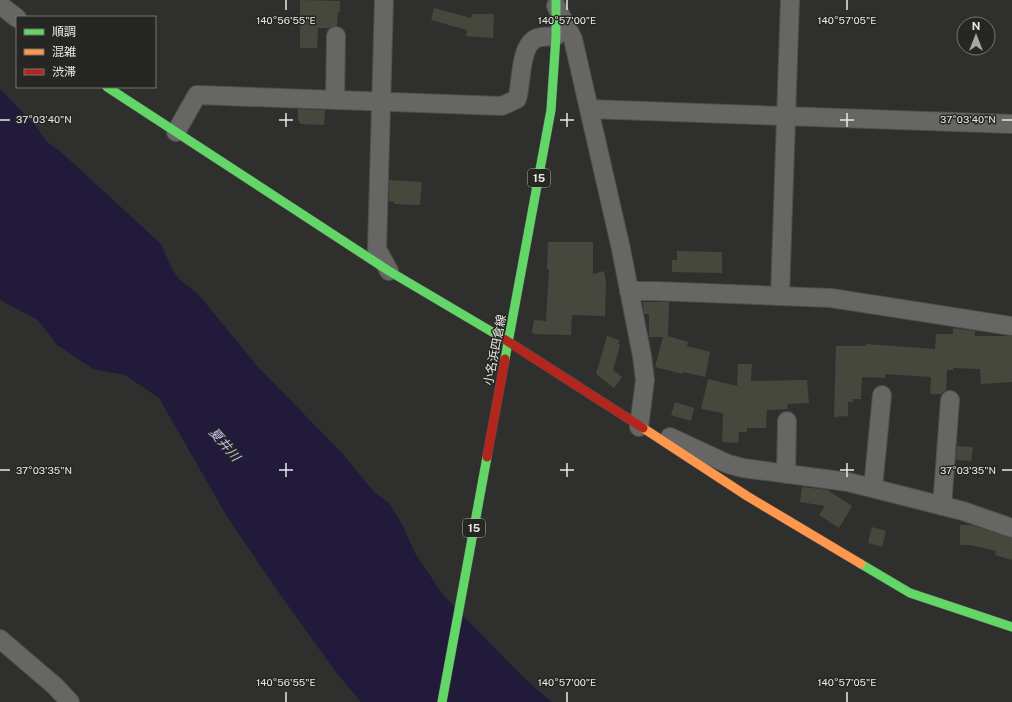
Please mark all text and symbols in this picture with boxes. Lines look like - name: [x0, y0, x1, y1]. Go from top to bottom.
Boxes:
- text: 140°56'55"E: [256, 14, 316, 26]
- text: 140°57'00"E: [538, 14, 596, 26]
- text: 140°57'05"E: [818, 14, 876, 26]
- legend: [16, 16, 156, 88]
- north arrow: [956, 16, 996, 56]
- text: N: [972, 20, 980, 32]
- text: 順調: [52, 25, 76, 39]
- text: 混雑: [52, 45, 76, 59]
- text: 渋滞: [52, 65, 76, 79]
- text: 37°03'40"N: [16, 113, 72, 125]
- text: 37°03'40"N: [940, 113, 996, 125]
- road number: 15: [528, 169, 550, 187]
- street label: 小名浜四倉線: [481, 313, 509, 387]
- water label: 夏井川: [206, 425, 244, 465]
- text: 37°03'35"N: [16, 464, 72, 476]
- text: 37°03'35"N: [940, 464, 996, 476]
- road number: 15: [463, 519, 485, 537]
- text: 140°56'55"E: [256, 676, 316, 688]
- text: 140°57'00"E: [538, 676, 596, 688]
- text: 140°57'05"E: [818, 676, 876, 688]

